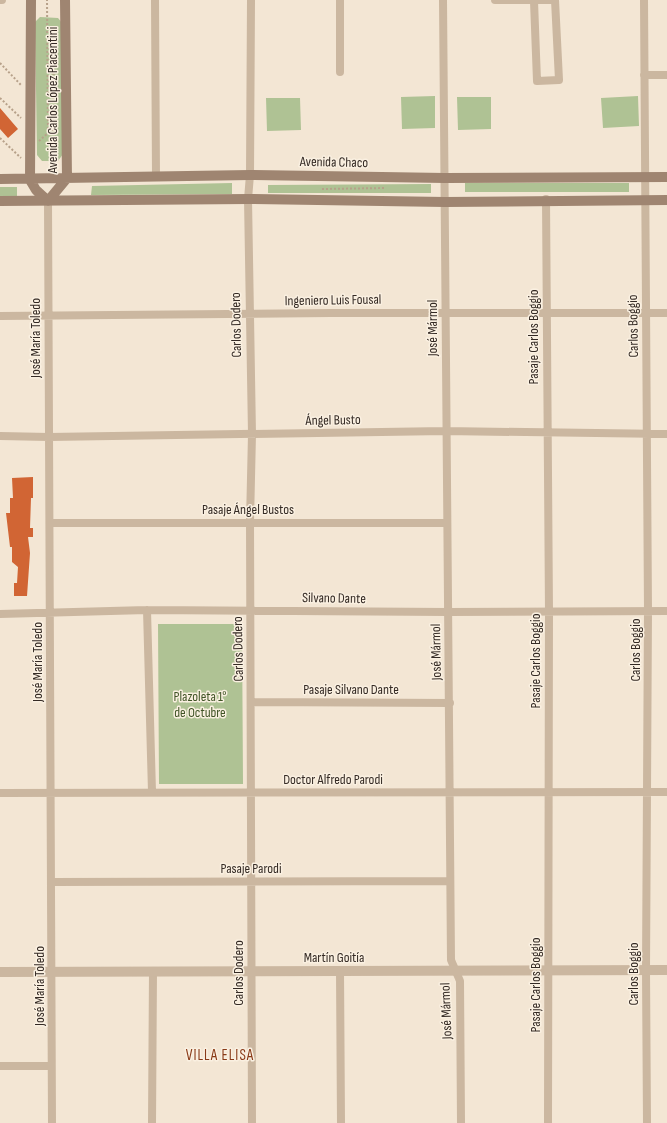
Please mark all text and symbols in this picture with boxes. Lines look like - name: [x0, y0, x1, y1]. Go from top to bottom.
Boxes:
- street label: Avenida Carlos López Piacentini: [44, 27, 61, 174]
- street label: Avenida Chaco: [299, 153, 368, 171]
- street label: Pasaje Carlos Boggio: [525, 289, 542, 385]
- street label: Ingeniero Luis Fousal: [285, 291, 381, 309]
- street label: Carlos Dodero: [227, 292, 245, 358]
- street label: Carlos Boggio: [624, 294, 642, 358]
- street label: José María Toledo: [27, 298, 44, 379]
- street label: José Mármol: [424, 300, 441, 357]
- street label: Ángel Busto: [304, 411, 361, 429]
- street label: Pasaje Ángel Bustos: [202, 501, 294, 518]
- street label: Silvano Dante: [302, 589, 366, 607]
- street label: Pasaje Carlos Boggio: [527, 613, 544, 709]
- street label: Carlos Dodero: [229, 616, 247, 682]
- street label: Carlos Boggio: [627, 618, 644, 682]
- street label: José María Toledo: [29, 622, 46, 703]
- street label: José Mármol: [427, 624, 445, 681]
- street label: Pasaje Silvano Dante: [303, 681, 399, 698]
- park label: Plazoleta 1° de Octubre: [174, 688, 227, 721]
- street label: Doctor Alfredo Parodi: [283, 771, 383, 788]
- street label: Pasaje Parodi: [221, 860, 282, 877]
- street label: Pasaje Carlos Boggio: [527, 937, 544, 1033]
- street label: Carlos Dodero: [230, 940, 247, 1006]
- street label: Carlos Boggio: [625, 942, 642, 1006]
- street label: José María Toledo: [31, 946, 48, 1027]
- street label: Martín Goitía: [304, 949, 364, 966]
- street label: José Mármol: [437, 982, 456, 1041]
- district label: VILLA ELISA: [186, 1046, 254, 1065]

